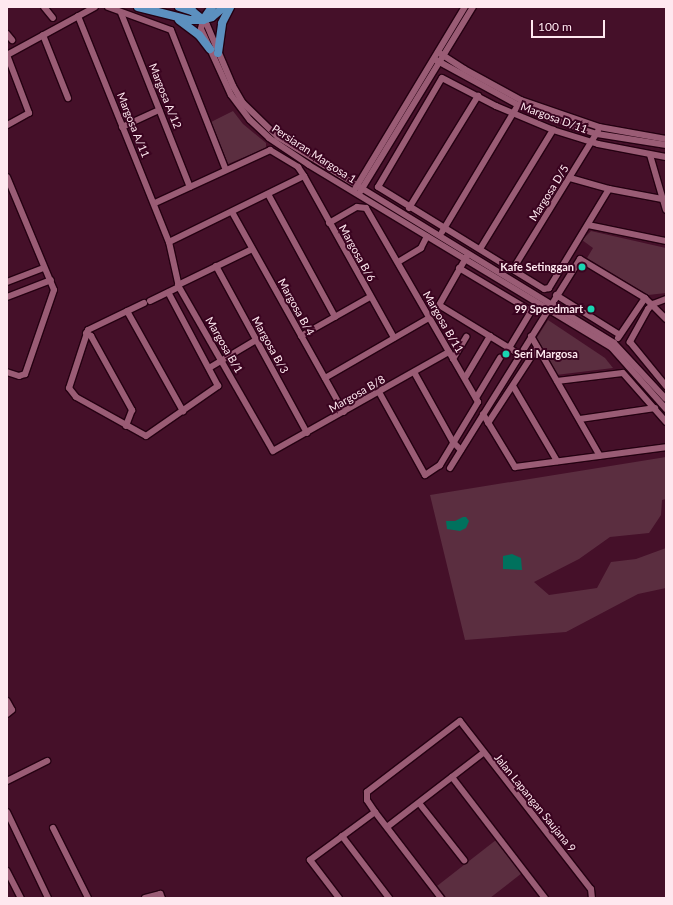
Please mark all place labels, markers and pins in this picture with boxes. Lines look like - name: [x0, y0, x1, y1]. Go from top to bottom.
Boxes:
- place label: Kafe Setinggan: [500, 260, 574, 274]
- marker: Kafe Setinggan: [577, 262, 587, 272]
- place label: 99 Speedmart: [514, 302, 583, 316]
- marker: 99 Speedmart: [586, 304, 596, 314]
- place label: Seri Margosa: [514, 347, 578, 361]
- marker: Seri Margosa: [501, 349, 511, 359]

